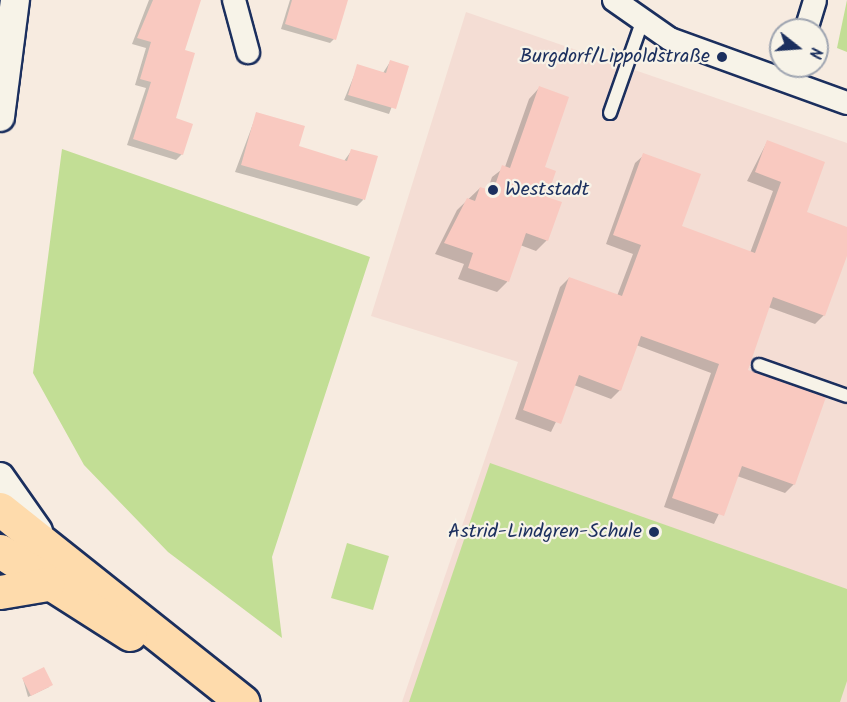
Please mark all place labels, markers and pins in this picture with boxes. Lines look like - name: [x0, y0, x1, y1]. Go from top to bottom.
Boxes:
- place label: Burgdorf/Lippoldstraße: [520, 45, 710, 69]
- marker: Burgdorf/Lippoldstraße: [715, 50, 729, 64]
- place label: Weststadt: [505, 178, 589, 202]
- marker: Weststadt: [486, 183, 500, 197]
- place label: Astrid-Lindgren-Schule: [448, 520, 642, 544]
- marker: Astrid-Lindgren-Schule: [647, 525, 661, 539]

